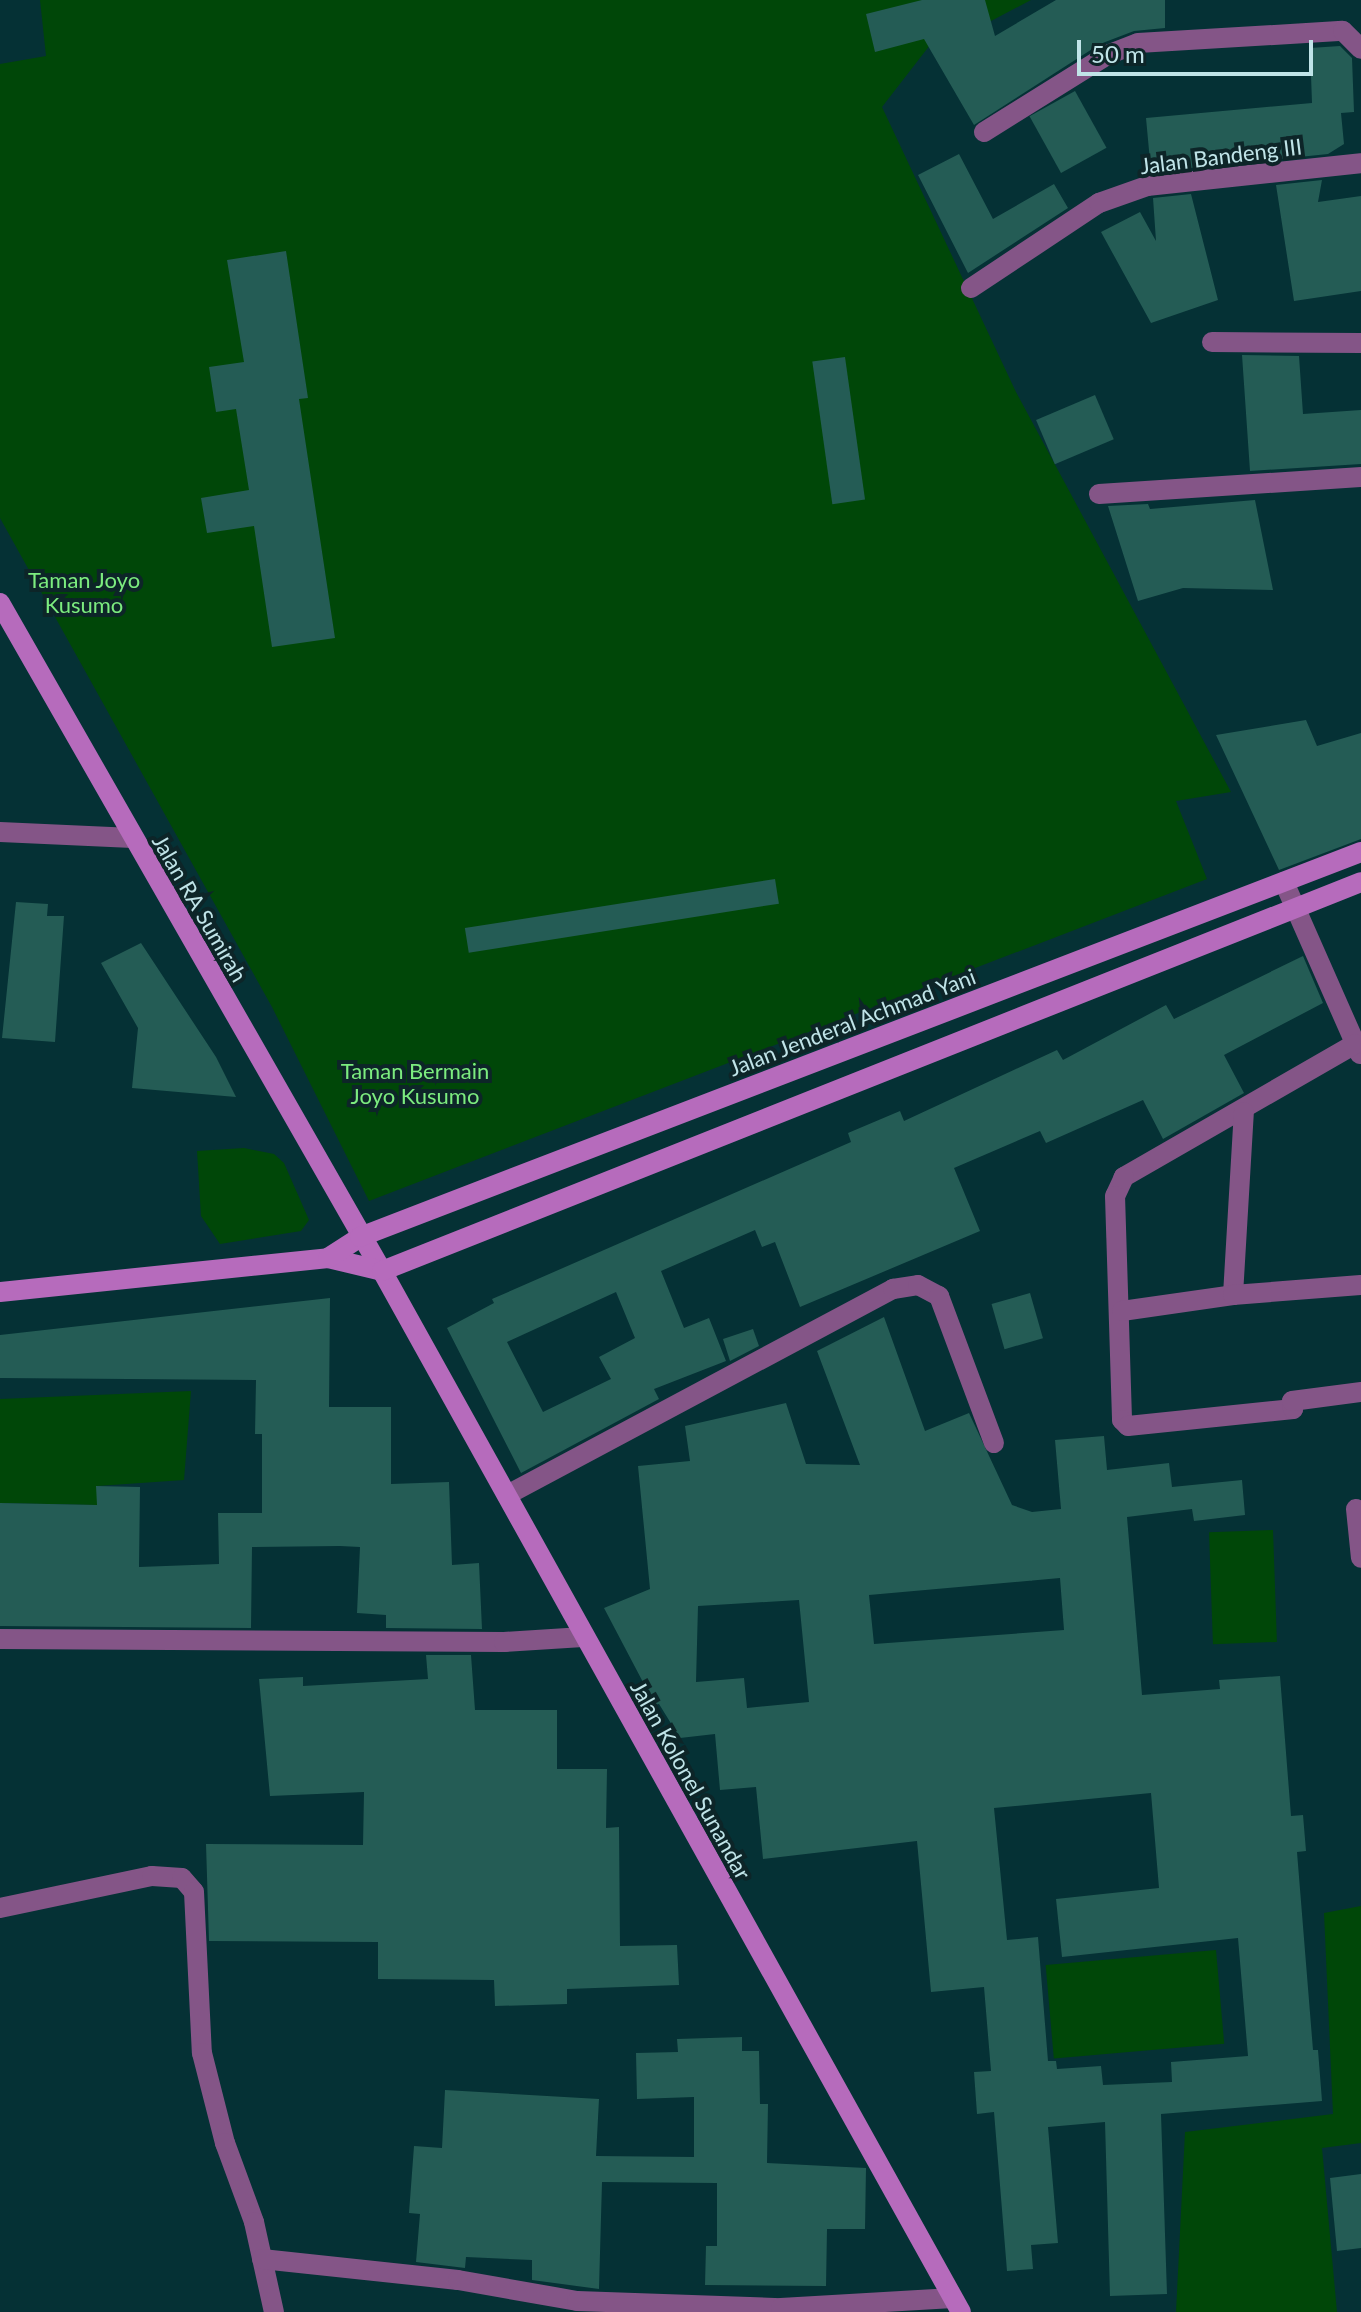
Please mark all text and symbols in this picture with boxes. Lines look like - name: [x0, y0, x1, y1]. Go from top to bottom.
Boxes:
- scale bar: [1081, 24, 1317, 74]
- text: 50 m: [1091, 39, 1145, 68]
- street label: Jalan Bandeng III: [1139, 133, 1303, 179]
- park label: Taman Joyo Kusumo: [28, 566, 140, 618]
- street label: Jalan RA Sumirah: [147, 829, 253, 987]
- street label: Jalan Jenderal Achmad Yani: [724, 962, 980, 1082]
- park label: Taman Bermain Joyo Kusumo: [341, 1057, 489, 1108]
- street label: Jalan Kolonel Sunandar: [625, 1676, 757, 1884]

